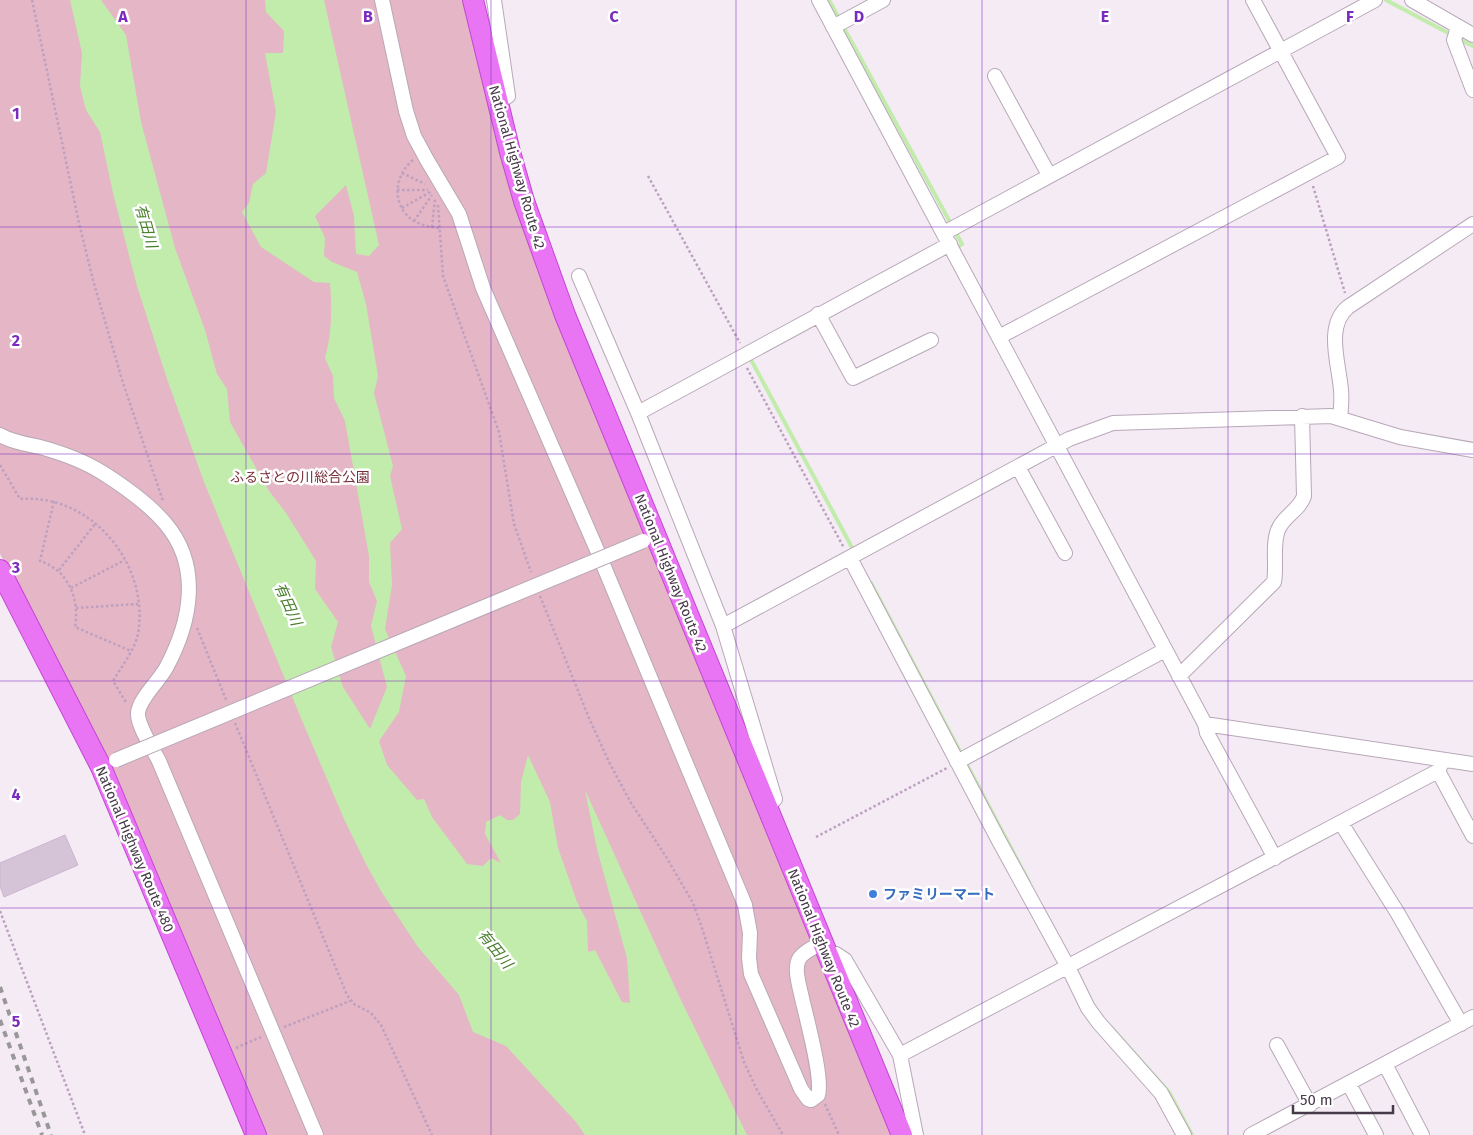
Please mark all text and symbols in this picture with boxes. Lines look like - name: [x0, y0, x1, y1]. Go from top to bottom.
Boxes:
- text: A: [117, 7, 128, 26]
- text: B: [363, 7, 373, 26]
- text: C: [609, 7, 619, 26]
- text: D: [854, 7, 864, 26]
- text: E: [1101, 7, 1109, 26]
- text: F: [1346, 7, 1354, 26]
- street label: National Highway Route 42: [485, 83, 548, 251]
- text: 1: [12, 104, 20, 123]
- water label: 有田川: [131, 202, 161, 252]
- text: 2: [12, 331, 20, 350]
- park label: ふるさとの川総合公園: [230, 469, 370, 486]
- street label: National Highway Route 42: [631, 491, 710, 655]
- text: 3: [11, 558, 20, 577]
- water label: 有田川: [271, 580, 306, 630]
- street label: National Highway Route 480: [92, 764, 177, 935]
- text: 4: [11, 785, 21, 804]
- street label: National Highway Route 42: [784, 866, 863, 1030]
- place label: ファミリーマート: [883, 886, 995, 903]
- marker: ファミリーマート: [867, 888, 879, 900]
- water label: 有田川: [474, 926, 517, 974]
- text: 5: [12, 1012, 21, 1031]
- scale bar: [1293, 1082, 1393, 1114]
- text: 50 m: [1300, 1091, 1333, 1109]

